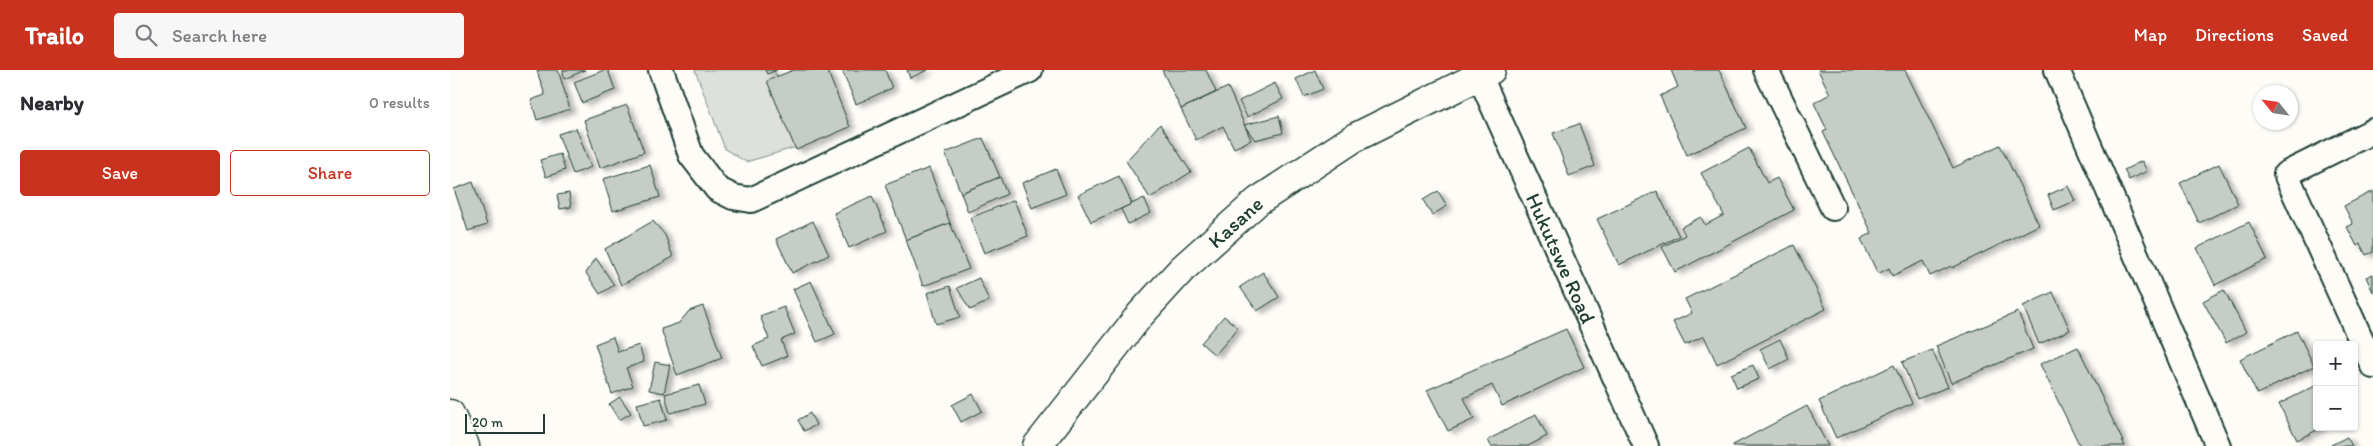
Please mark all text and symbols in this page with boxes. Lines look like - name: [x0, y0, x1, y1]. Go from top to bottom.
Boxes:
- search box: [114, 13, 464, 58]
- text: Trailo: [25, 21, 84, 50]
- icon: search: [132, 21, 160, 49]
- text: Search here: [172, 24, 267, 47]
- text: Map: [2134, 24, 2167, 46]
- text: Directions: [2195, 24, 2274, 46]
- text: Saved: [2302, 24, 2348, 46]
- north arrow: [2253, 85, 2298, 130]
- text: Nearby: [20, 90, 84, 115]
- text: 0 results: [369, 93, 430, 112]
- button: Save: [20, 150, 220, 196]
- button: Share: [230, 150, 430, 196]
- street label: Hukutswe Road: [1521, 189, 1602, 327]
- street label: Kasane: [1202, 190, 1268, 253]
- map controls: [2313, 341, 2358, 431]
- button: +: [2313, 341, 2358, 386]
- button: −: [2313, 386, 2358, 431]
- scale bar: [465, 411, 545, 434]
- text: 20 m: [472, 414, 503, 431]

